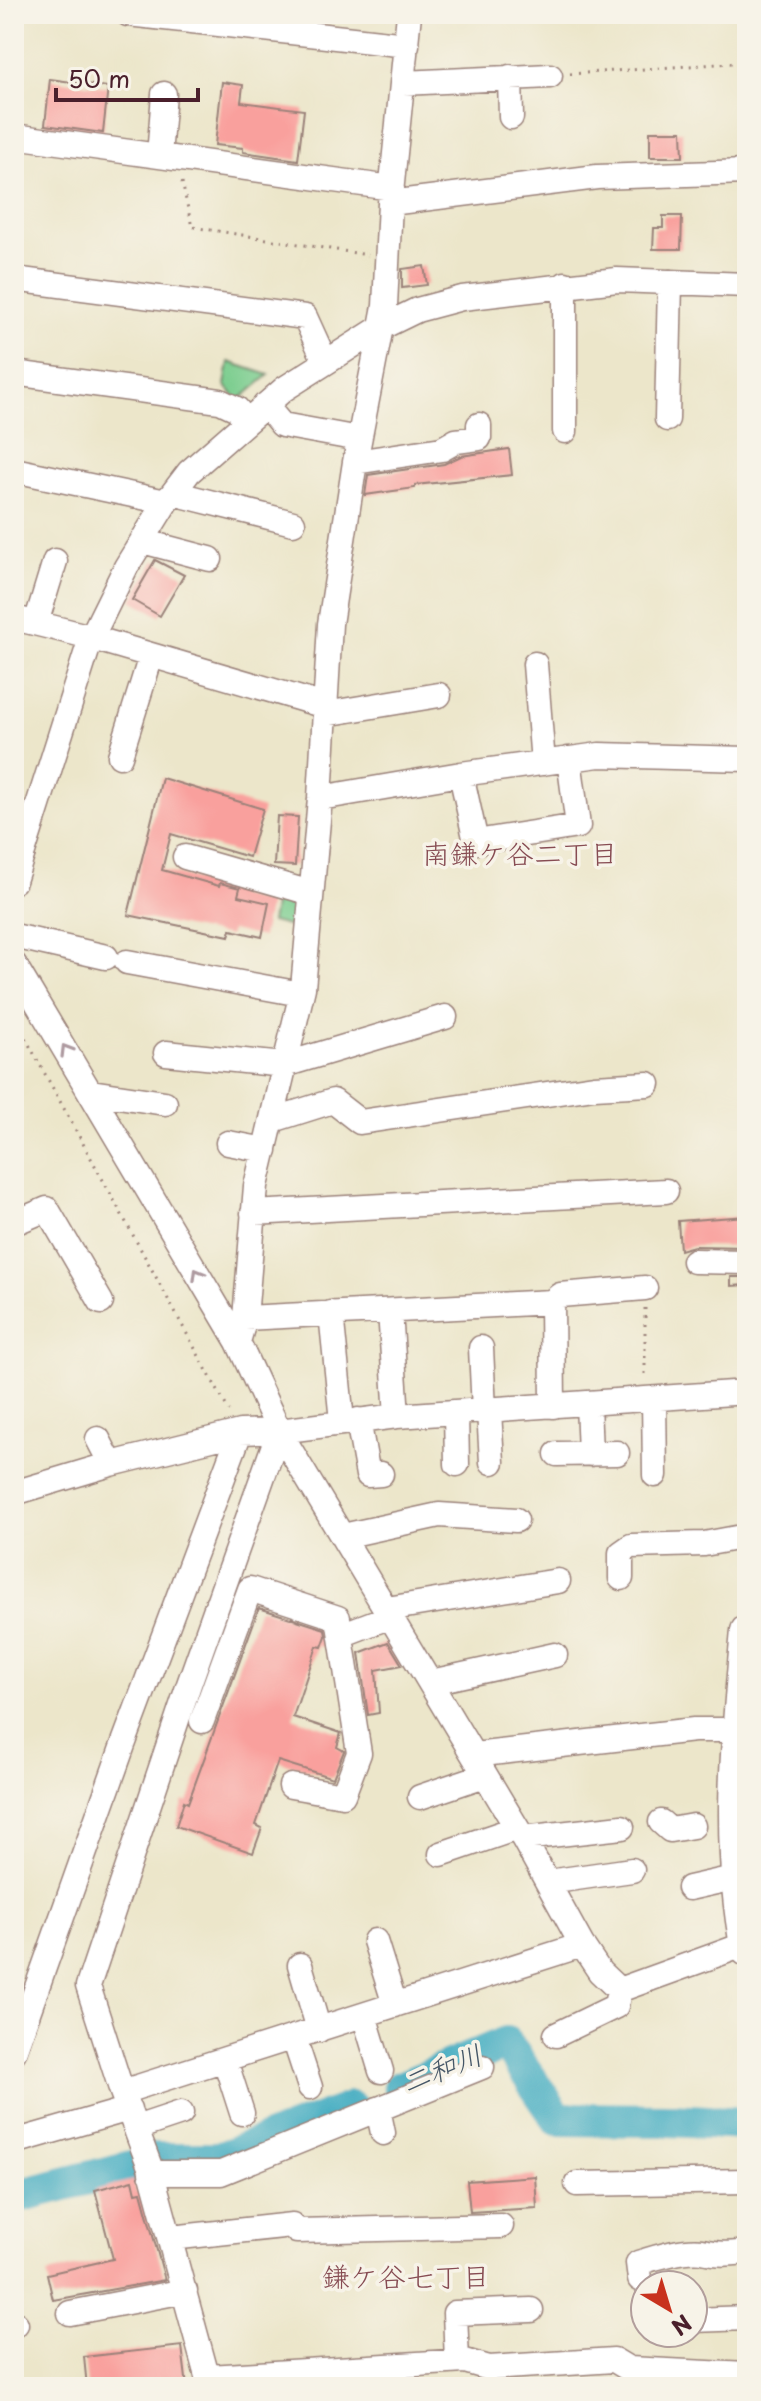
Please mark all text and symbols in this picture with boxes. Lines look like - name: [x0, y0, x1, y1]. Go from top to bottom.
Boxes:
- scale bar: [56, 52, 198, 102]
- text: 50 m: [68, 60, 130, 96]
- district label: 南鎌ケ谷二丁目: [422, 831, 618, 874]
- one-way arrow: [61, 1044, 76, 1059]
- one-way arrow: [193, 1268, 208, 1283]
- water label: 二和川: [394, 2032, 488, 2103]
- district label: 鎌ケ谷七丁目: [322, 2254, 490, 2297]
- north arrow: [629, 2269, 709, 2349]
- text: N: [665, 2308, 699, 2344]

